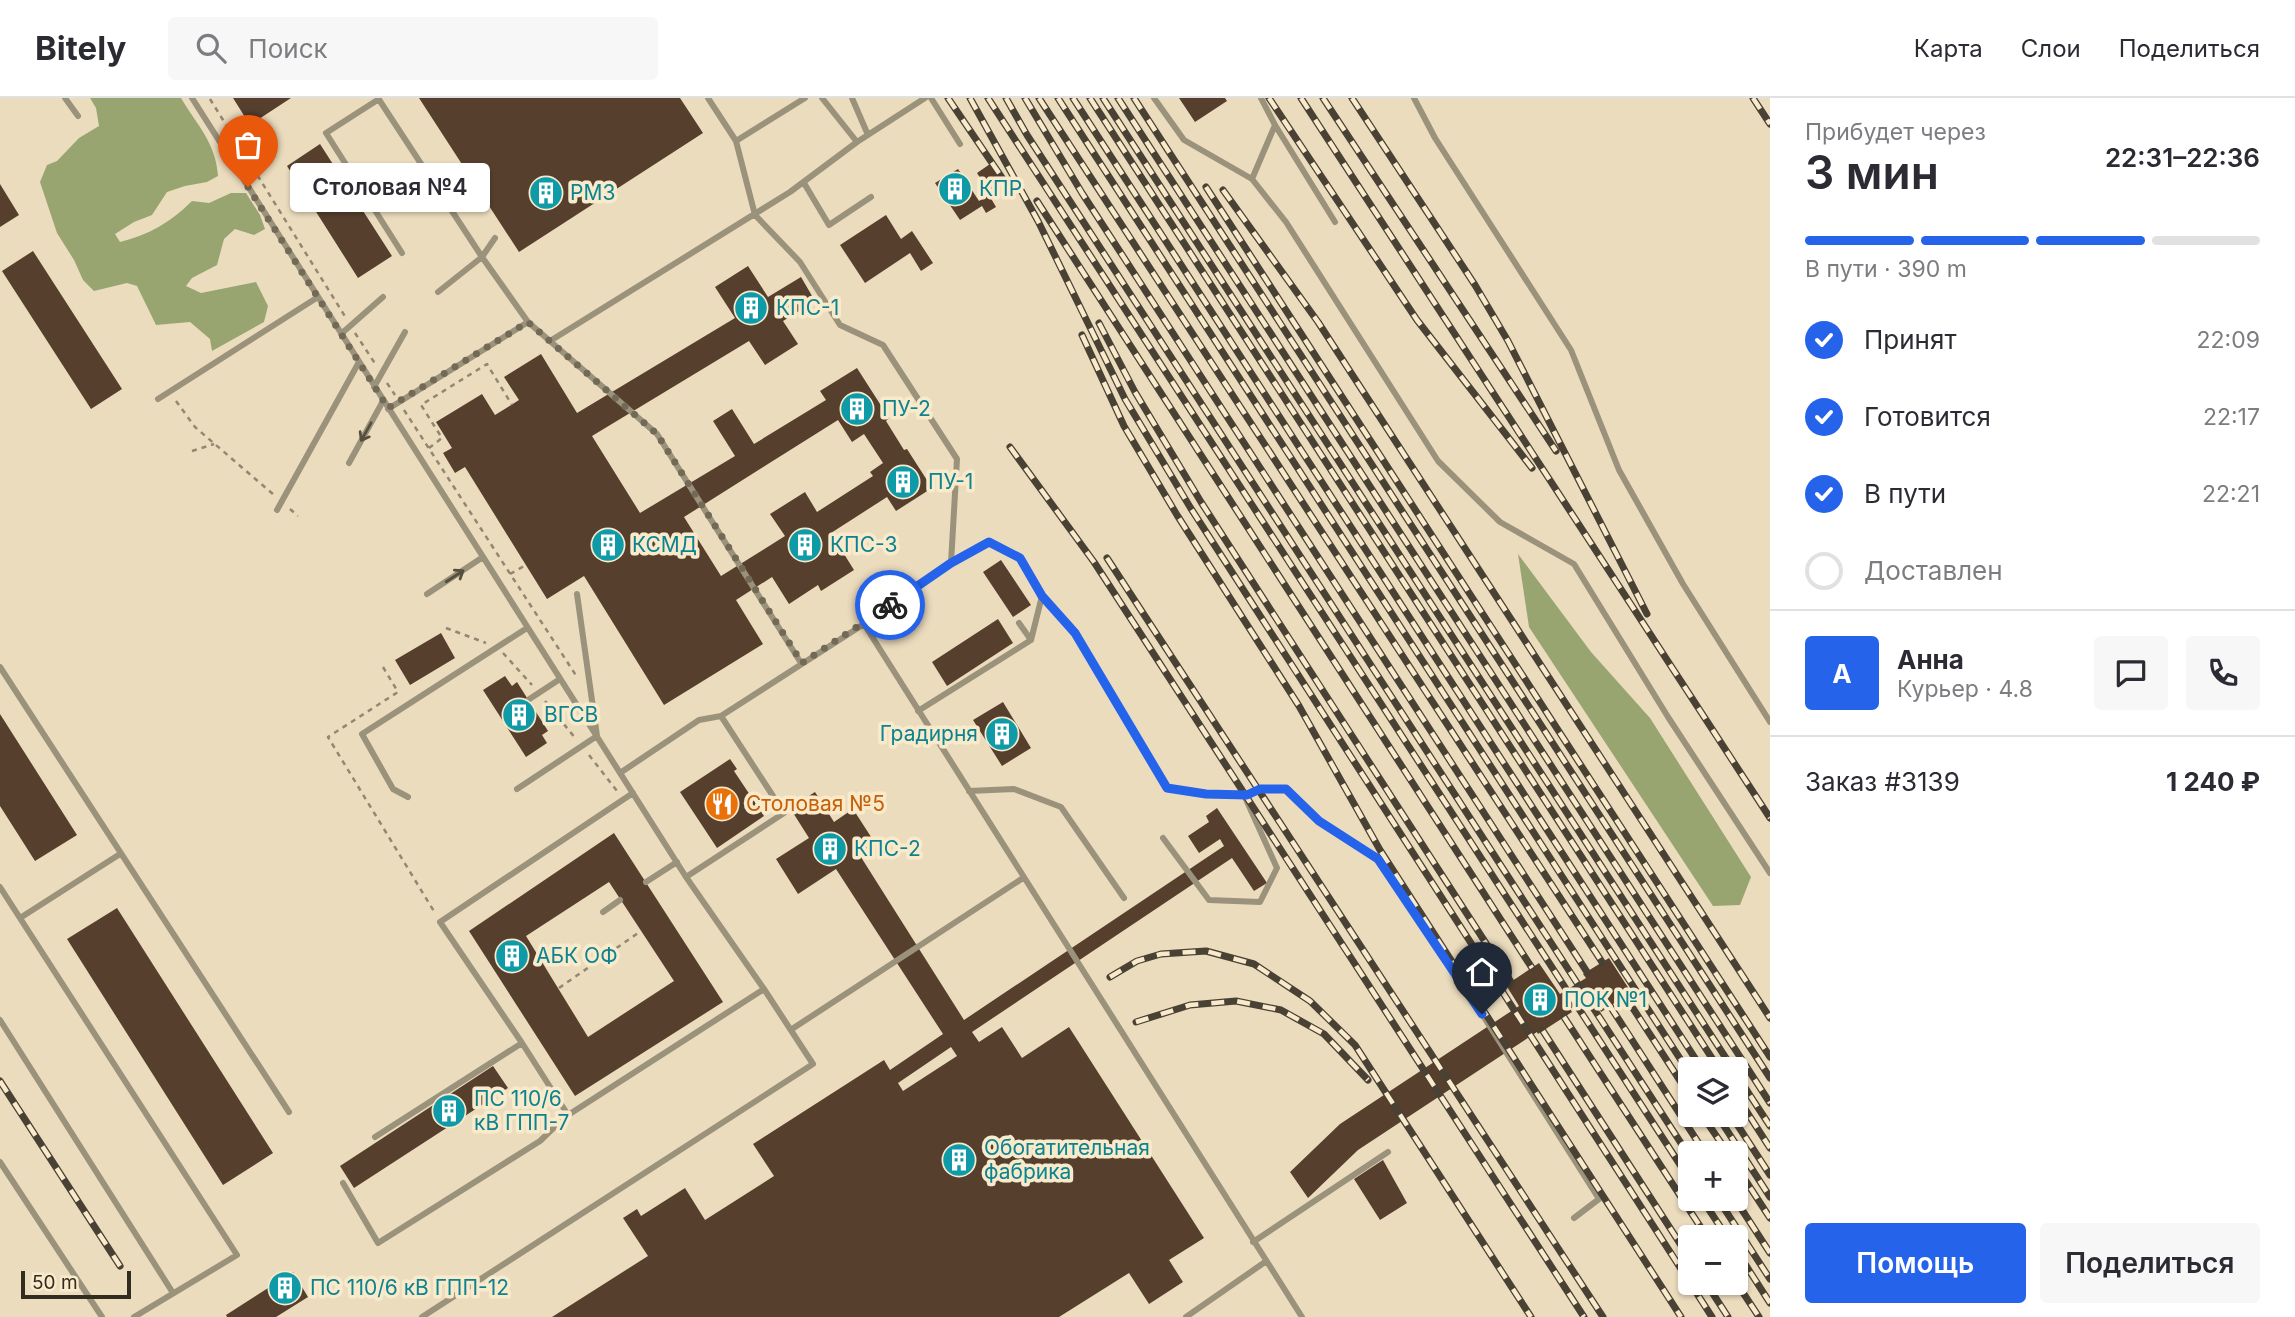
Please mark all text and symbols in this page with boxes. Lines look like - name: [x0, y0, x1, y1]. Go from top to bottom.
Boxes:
- search box: [168, 17, 658, 80]
- text: Bitely: [35, 28, 126, 68]
- icon: search: [192, 29, 230, 67]
- text: Поиск: [248, 33, 328, 64]
- text: Карта: [1914, 34, 1983, 63]
- text: Слои: [2021, 34, 2081, 63]
- text: Поделиться: [2119, 34, 2260, 63]
- pin: [218, 115, 278, 187]
- text: Прибудет через: [1805, 118, 1986, 146]
- icon: bag: [229, 126, 267, 164]
- text: 22:31–22:36: [2105, 142, 2260, 173]
- text: 3 мин: [1805, 144, 1939, 200]
- callout: Столовая №4: [290, 162, 490, 212]
- building icon: КПР: [936, 170, 974, 208]
- text: Столовая №4: [312, 173, 468, 201]
- building icon: РМЗ: [527, 174, 565, 212]
- place label: КПР: [979, 176, 1022, 201]
- place label: РМЗ: [570, 180, 615, 205]
- text: В пути · 390 m: [1805, 255, 1967, 283]
- building icon: КПС-1: [732, 289, 770, 327]
- place label: КПС-1: [776, 295, 839, 320]
- icon: check: [1805, 321, 1843, 359]
- text: Принят: [1864, 324, 1957, 355]
- text: 22:09: [2197, 326, 2260, 354]
- building icon: ПУ-2: [838, 390, 876, 428]
- place label: ПУ-2: [882, 396, 931, 421]
- icon: check: [1805, 398, 1843, 436]
- text: Готовится: [1864, 401, 1991, 432]
- text: 22:17: [2203, 403, 2260, 431]
- one-way arrow: [359, 421, 373, 441]
- building icon: ПУ-1: [884, 463, 922, 501]
- place label: ПУ-1: [928, 469, 973, 494]
- icon: check: [1805, 475, 1843, 513]
- text: В пути: [1864, 478, 1946, 509]
- text: 22:21: [2202, 480, 2260, 508]
- building icon: КСМД: [589, 526, 627, 564]
- building icon: КПС-3: [786, 526, 824, 564]
- place label: КСМД: [632, 532, 697, 557]
- place label: КПС-3: [830, 532, 897, 557]
- text: Доставлен: [1864, 555, 2003, 586]
- one-way arrow: [444, 568, 464, 582]
- courier: [855, 570, 925, 640]
- icon: bike: [871, 586, 909, 624]
- button: chat: [2094, 636, 2168, 710]
- button: phone: [2186, 636, 2260, 710]
- text: Анна: [1897, 644, 1964, 675]
- text: А: [1832, 658, 1852, 689]
- text: Курьер · 4.8: [1897, 675, 2033, 703]
- building icon: ВГСВ: [500, 696, 538, 734]
- place label: ВГСВ: [544, 702, 598, 727]
- building icon: Градирня: [983, 715, 1021, 753]
- place label: Градирня: [880, 721, 978, 746]
- text: Заказ #3139: [1805, 766, 1960, 797]
- text: 1 240 ₽: [2166, 766, 2260, 797]
- restaurant icon: Столовая №5: [703, 785, 741, 823]
- place label: Столовая №5: [746, 791, 885, 816]
- building icon: КПС-2: [811, 830, 849, 868]
- place label: КПС-2: [854, 836, 921, 861]
- building icon: АБК ОФ: [493, 937, 531, 975]
- pin: [1452, 942, 1512, 1014]
- place label: АБК ОФ: [536, 943, 618, 968]
- icon: home: [1463, 953, 1501, 991]
- building icon: ПОК №1: [1521, 981, 1559, 1019]
- place label: ПОК №1: [1564, 987, 1647, 1012]
- map controls: [1678, 1057, 1748, 1295]
- button: layers: [1678, 1057, 1748, 1127]
- place label: ПС 110/6 кВ ГПП-7: [474, 1086, 569, 1135]
- building icon: ПС 110/6 кВ ГПП-7: [430, 1092, 468, 1130]
- place label: Обогатительная фабрика: [984, 1135, 1150, 1184]
- building icon: Обогатительная фабрика: [940, 1141, 978, 1179]
- button: +: [1678, 1141, 1748, 1211]
- button: Помощь: [1805, 1223, 2026, 1303]
- button: Поделиться: [2040, 1223, 2260, 1303]
- button: −: [1678, 1225, 1748, 1295]
- scale bar: [21, 1268, 131, 1300]
- building icon: ПС 110/6 кВ ГПП-12: [266, 1269, 304, 1307]
- text: 50 m: [32, 1271, 78, 1294]
- place label: ПС 110/6 кВ ГПП-12: [310, 1275, 509, 1300]

